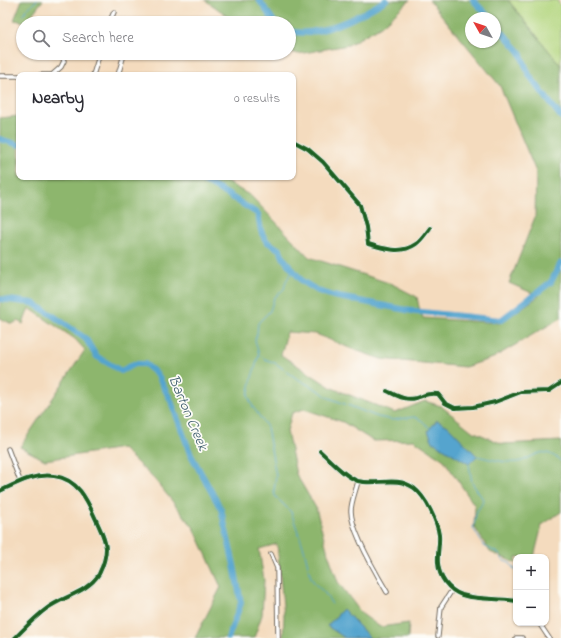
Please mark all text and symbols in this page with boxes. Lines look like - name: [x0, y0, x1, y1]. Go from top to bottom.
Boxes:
- north arrow: [465, 12, 501, 48]
- search box: [16, 16, 296, 60]
- icon: search: [30, 27, 52, 49]
- text: Search here: [62, 27, 134, 49]
- text: Nearby: [32, 86, 84, 111]
- text: 0 results: [234, 89, 280, 108]
- water label: Barton Creek: [162, 372, 214, 455]
- map controls: [513, 554, 549, 626]
- button: +: [513, 554, 549, 590]
- button: −: [513, 590, 549, 626]

